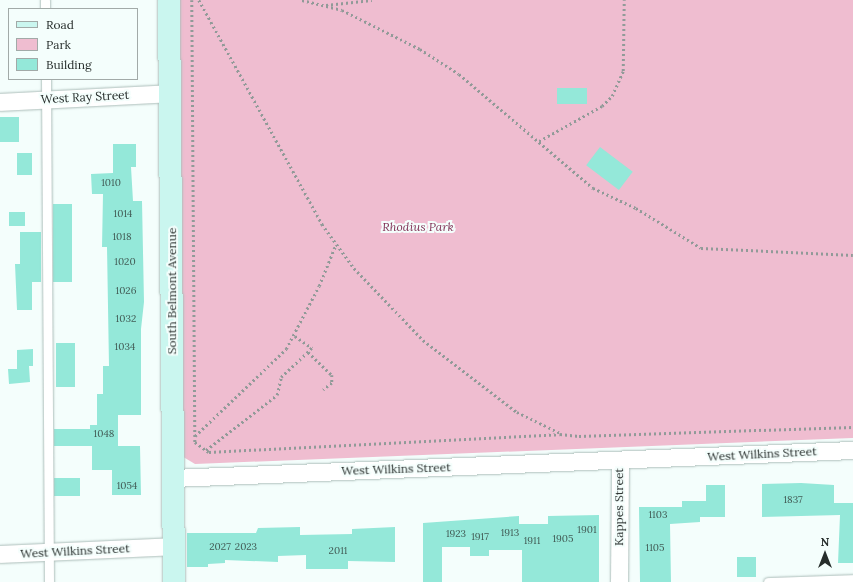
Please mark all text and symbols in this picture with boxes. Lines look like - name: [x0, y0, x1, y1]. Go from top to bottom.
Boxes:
- legend: [8, 8, 138, 80]
- text: Road: [46, 17, 74, 32]
- text: Park: [46, 37, 71, 52]
- text: Building: [46, 57, 92, 72]
- street label: West Ray Street: [40, 87, 130, 107]
- house number: 1010: [101, 177, 121, 189]
- house number: 1014: [114, 208, 132, 220]
- park label: Rhodius Park: [382, 220, 454, 234]
- street label: South Belmont Avenue: [165, 228, 179, 354]
- house number: 1018: [112, 231, 132, 243]
- house number: 1020: [114, 256, 136, 268]
- house number: 1026: [116, 285, 136, 297]
- house number: 1032: [116, 313, 136, 325]
- house number: 1034: [115, 341, 135, 353]
- house number: 1048: [94, 428, 114, 440]
- street label: West Wilkins Street: [707, 444, 817, 464]
- street label: West Wilkins Street: [341, 460, 451, 478]
- street label: Kappes Street: [612, 468, 626, 546]
- house number: 1054: [117, 480, 137, 492]
- house number: 1837: [783, 494, 803, 506]
- house number: 1103: [648, 509, 668, 521]
- house number: 1901: [577, 524, 597, 536]
- house number: 1913: [501, 527, 519, 539]
- house number: 1923: [446, 528, 466, 540]
- house number: 1917: [471, 531, 489, 543]
- house number: 1905: [552, 533, 574, 545]
- north arrow: [805, 534, 845, 574]
- house number: 1911: [524, 535, 540, 547]
- text: N: [821, 535, 829, 549]
- street label: West Wilkins Street: [20, 541, 130, 561]
- house number: 2027: [209, 541, 231, 553]
- house number: 2023: [235, 541, 257, 553]
- house number: 1105: [646, 542, 664, 554]
- house number: 2011: [329, 545, 347, 557]

